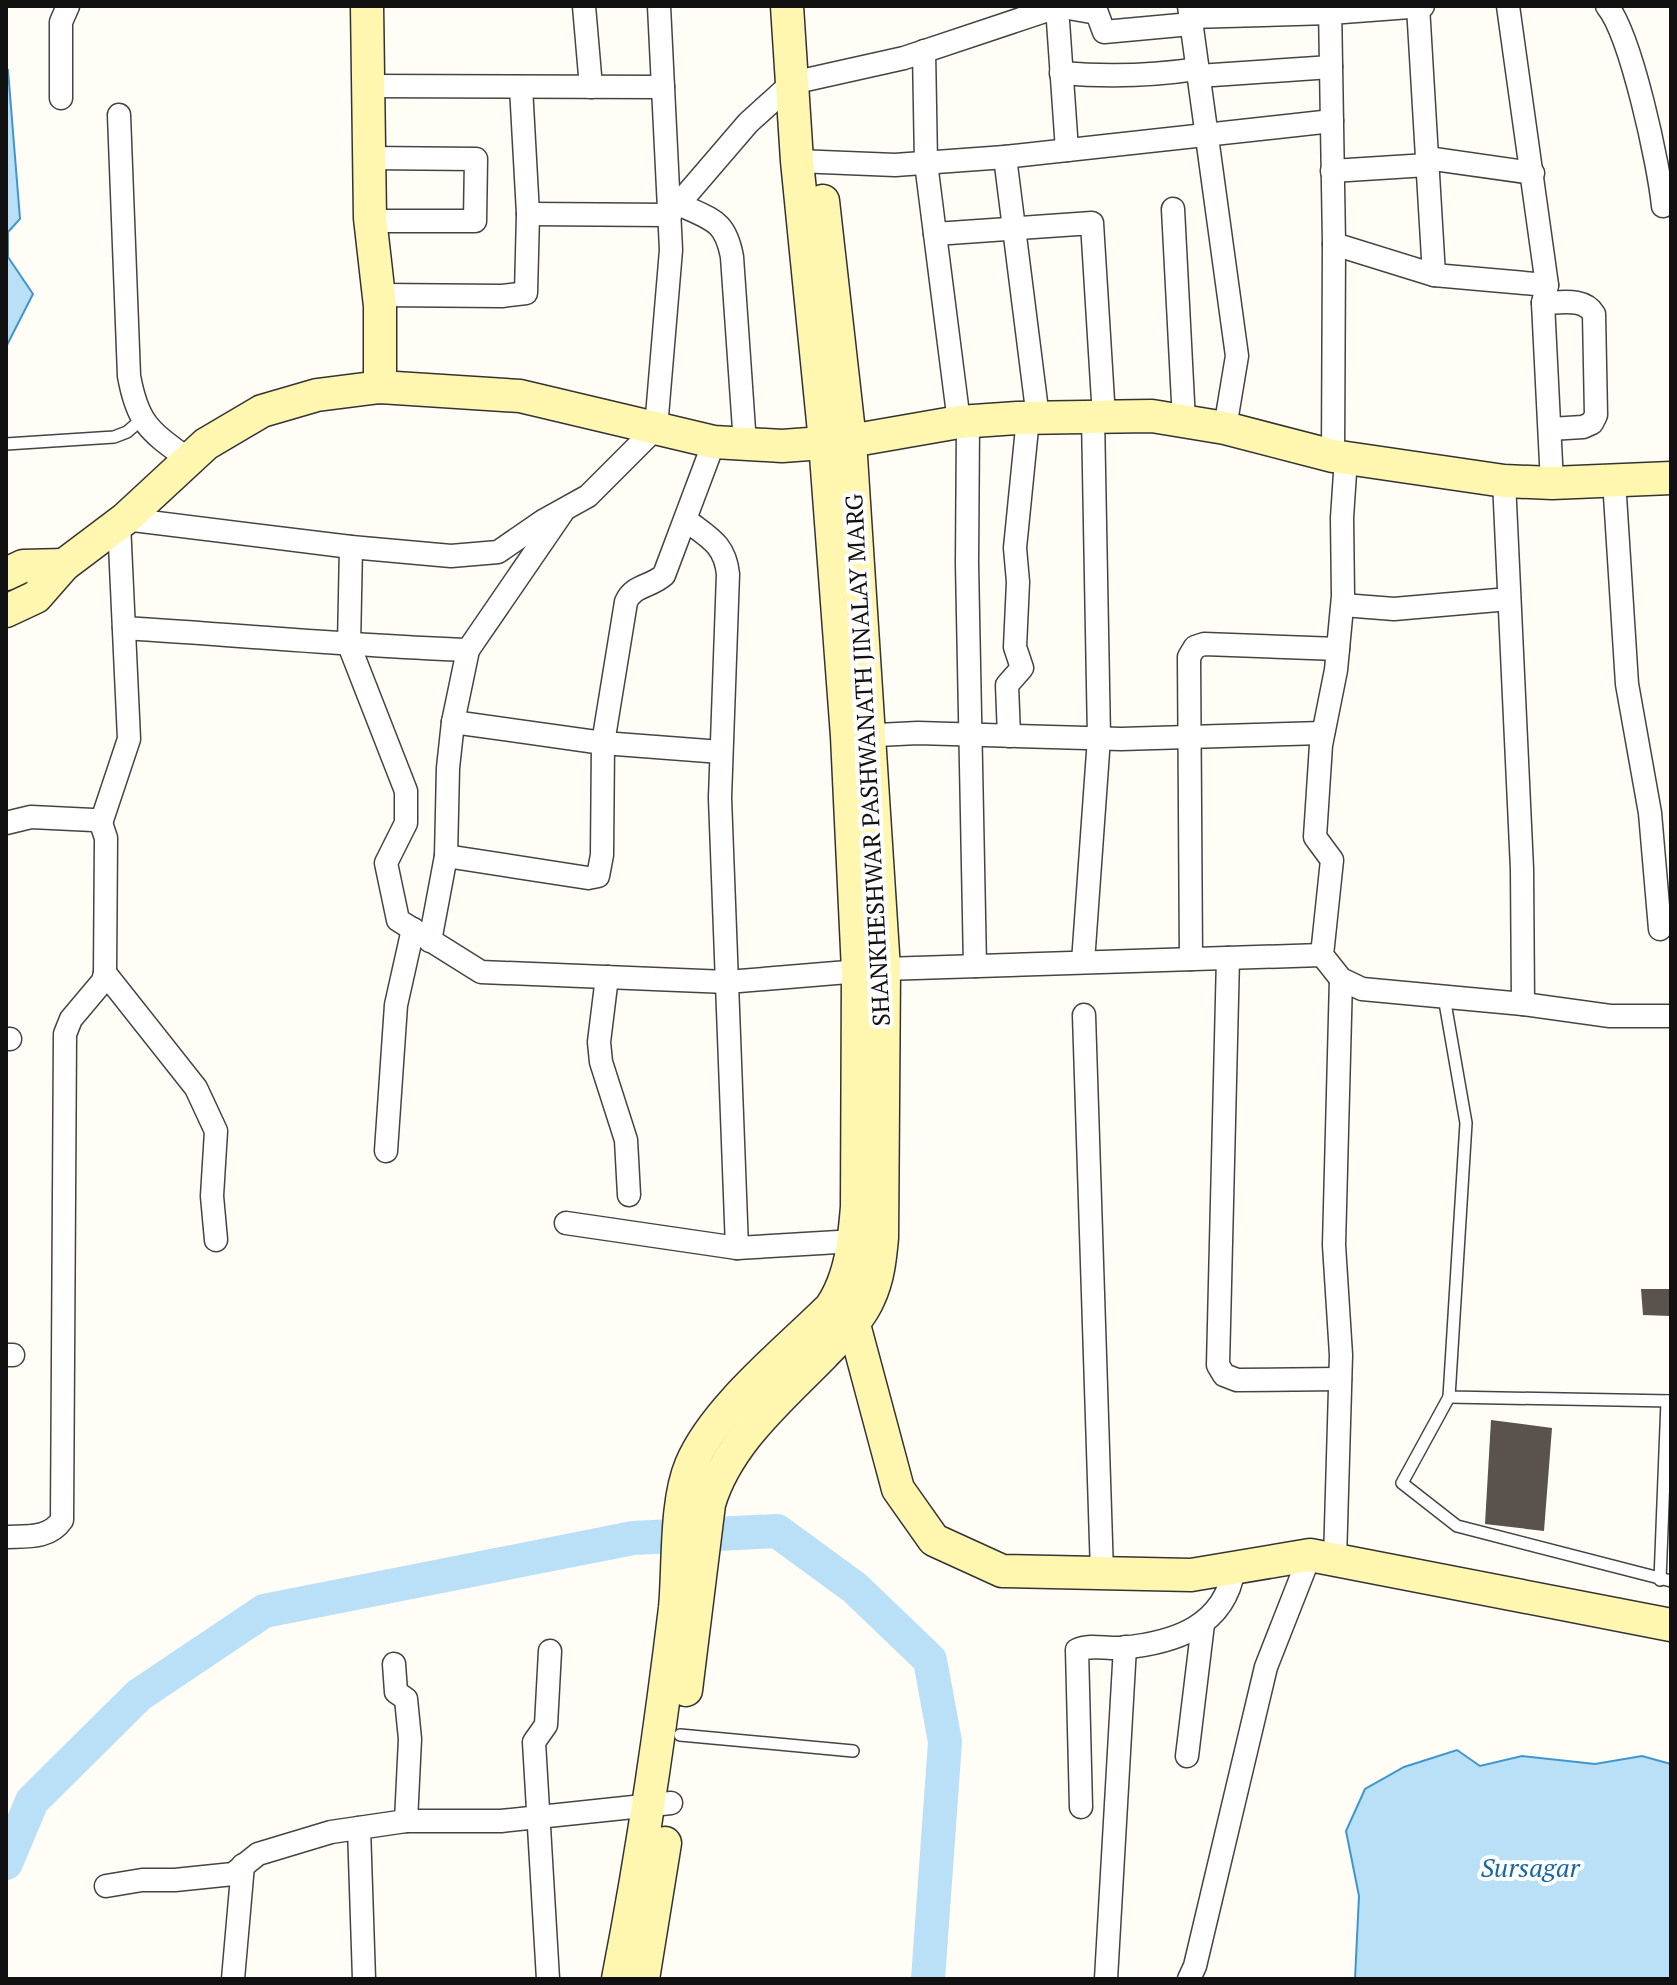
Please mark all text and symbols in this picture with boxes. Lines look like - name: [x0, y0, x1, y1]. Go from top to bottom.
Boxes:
- street label: SHANKHESHWAR PASHWANATH JINALAY MARG: [837, 493, 897, 1027]
- water label: Sursagar: [1480, 1850, 1581, 1884]

